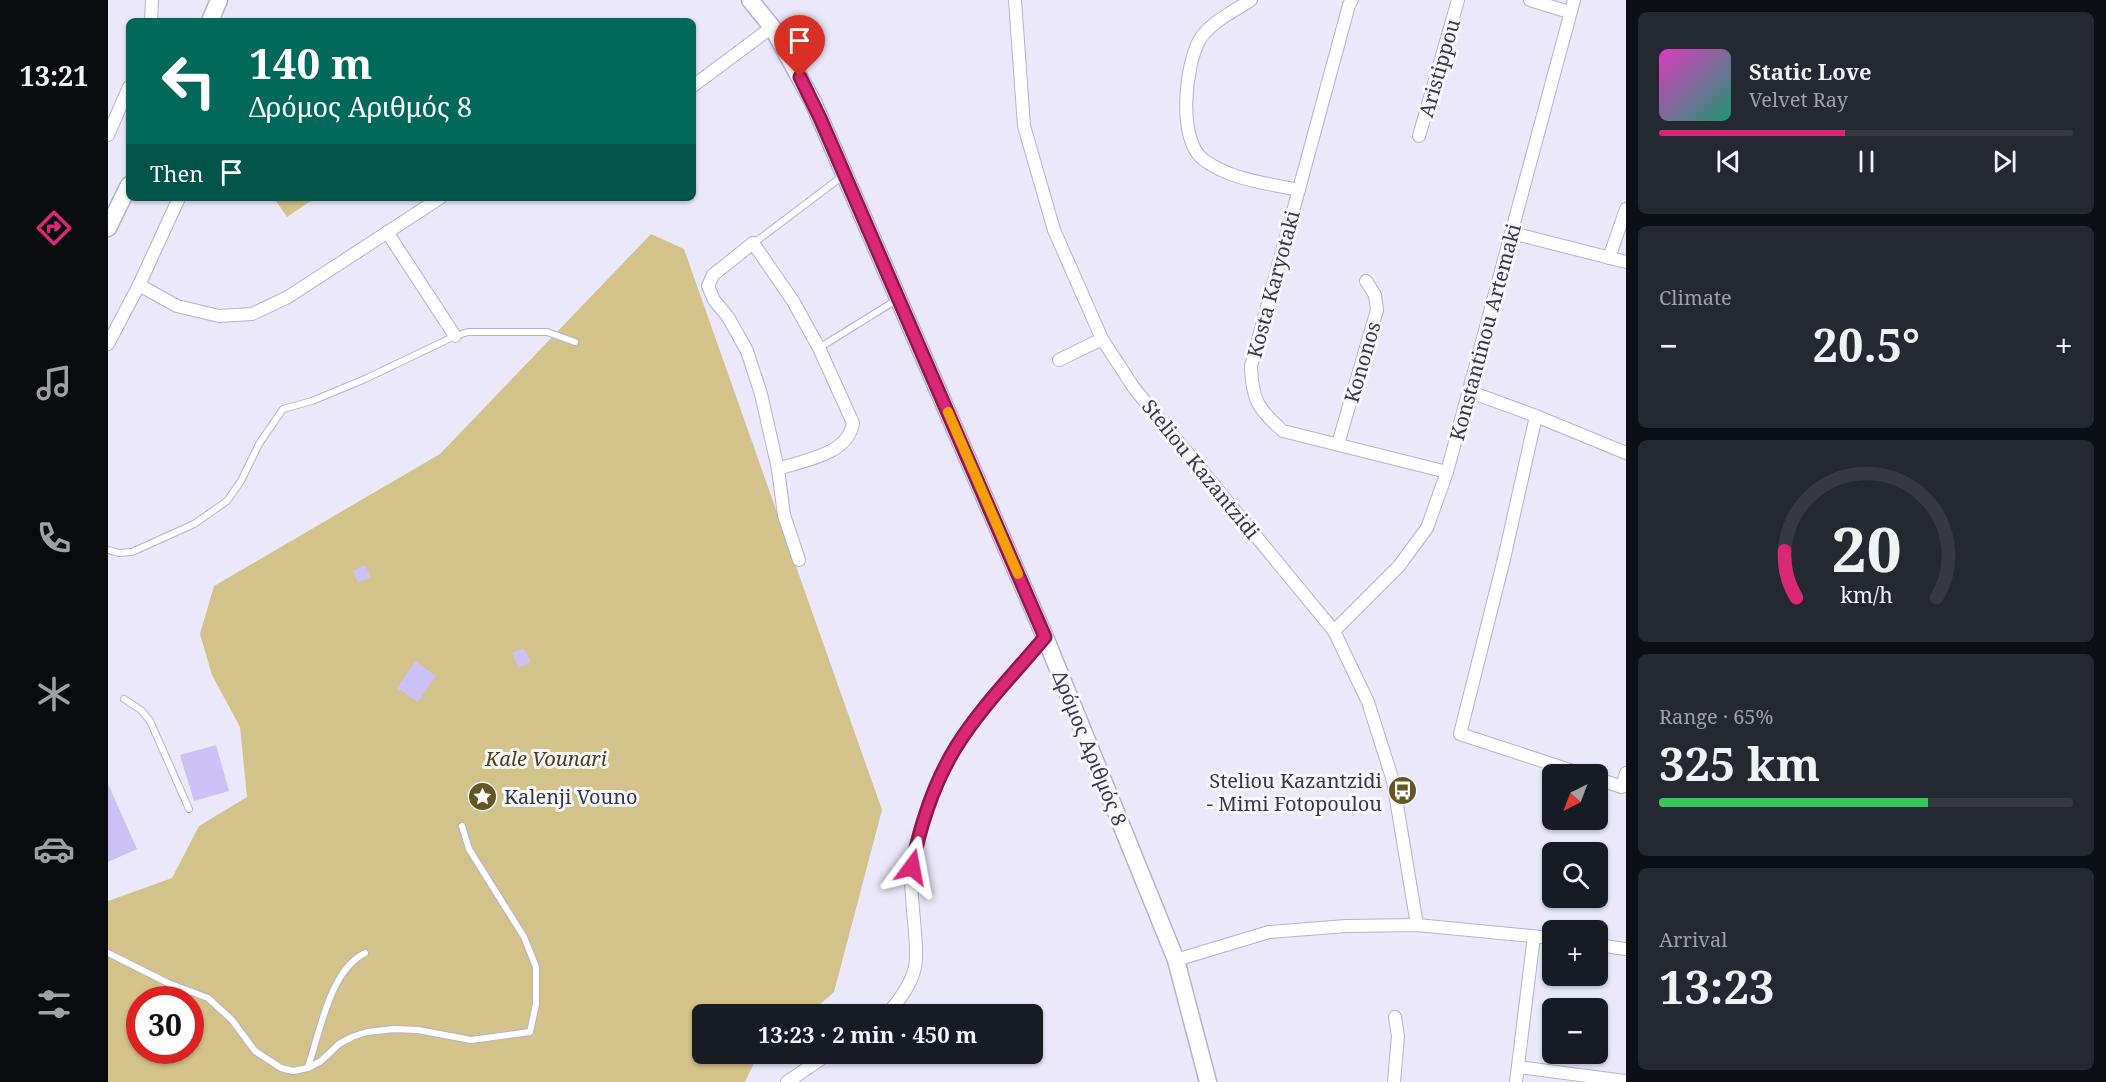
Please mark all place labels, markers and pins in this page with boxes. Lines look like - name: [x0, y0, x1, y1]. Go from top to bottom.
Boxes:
- pin: [774, 15, 825, 77]
- place label: Steliou Kazantzidi - Mimi Fotopoulou: [1207, 767, 1383, 817]
- bus stop icon: Steliou Kazantzidi - Mimi Fotopoulou: [1387, 775, 1419, 807]
- place icon: Kalenji Vouno: [467, 780, 499, 812]
- place label: Kalenji Vouno: [504, 783, 638, 810]

